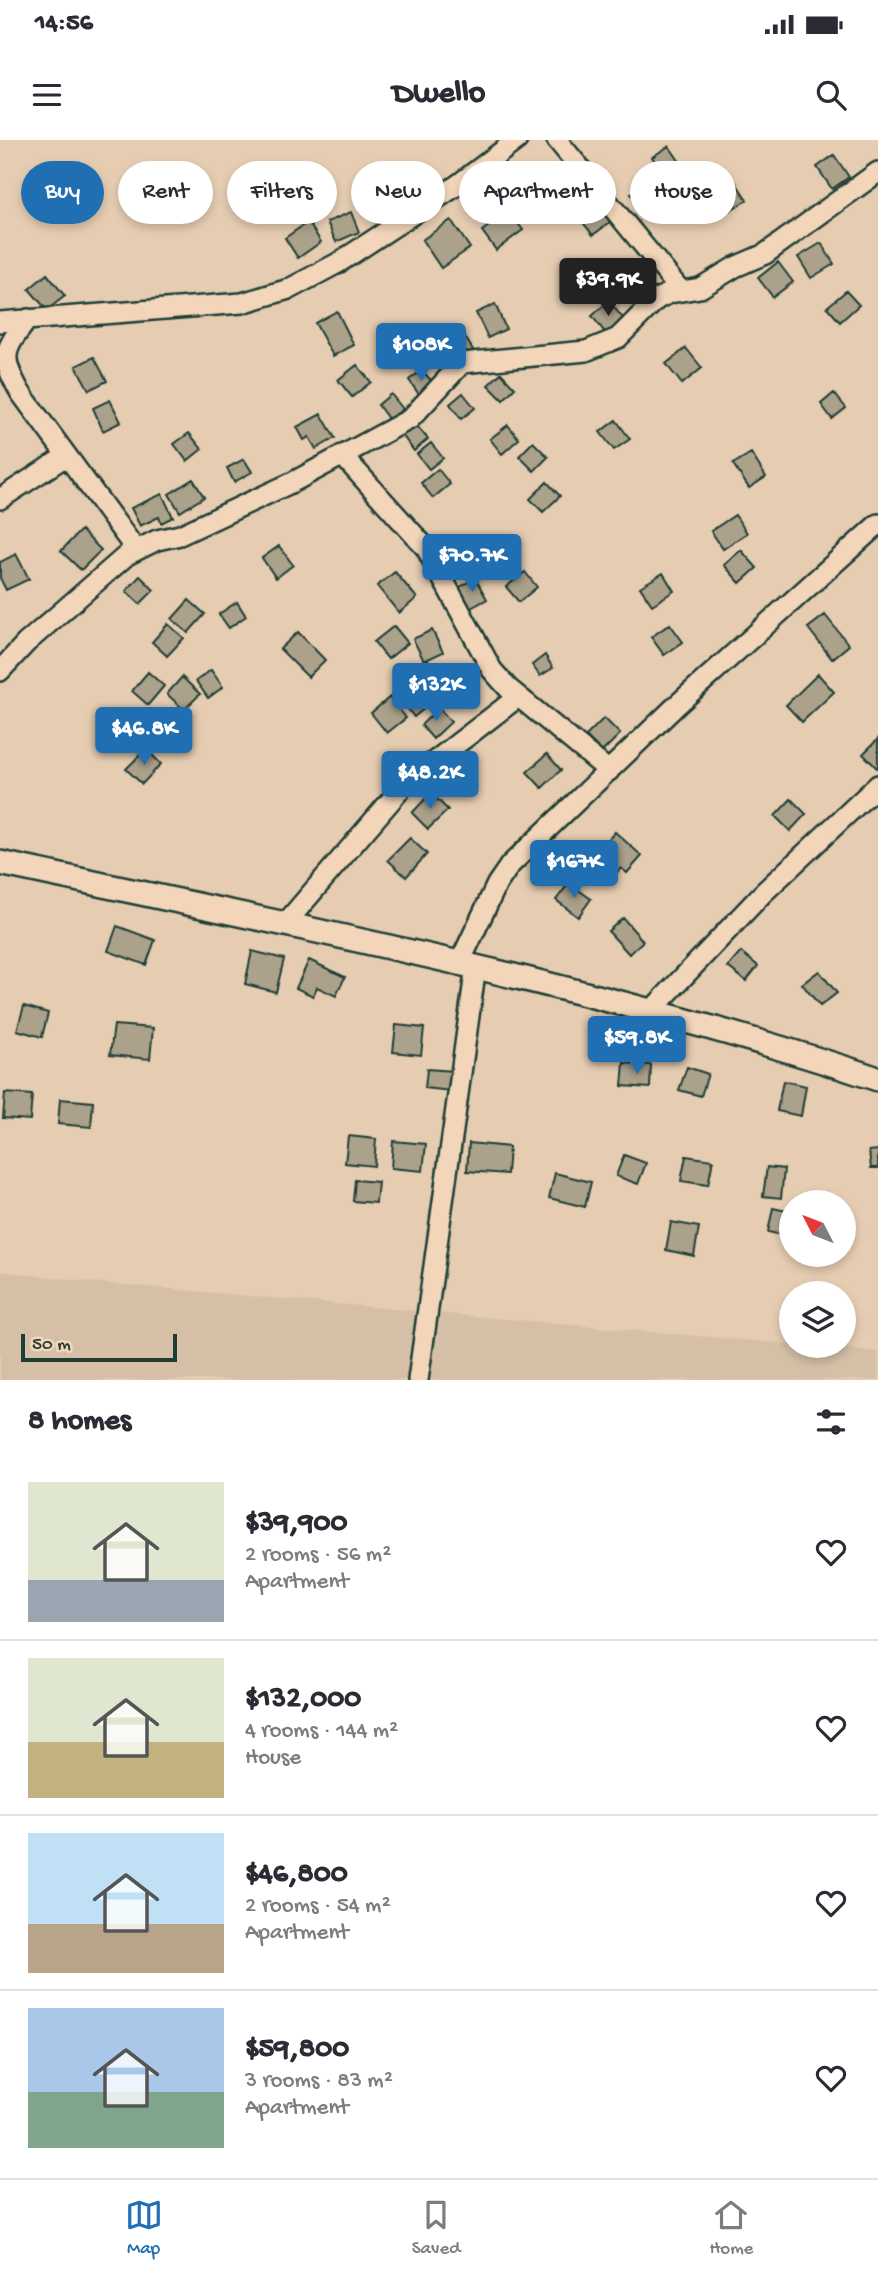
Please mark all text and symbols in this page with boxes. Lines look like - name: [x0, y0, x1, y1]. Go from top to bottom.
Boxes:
- text: 14:56: [35, 9, 93, 40]
- icon: menu: [28, 76, 66, 114]
- text: Dwello: [393, 76, 485, 114]
- icon: search: [812, 76, 850, 114]
- chip: Buy: [21, 161, 104, 224]
- chip: Rent: [118, 161, 213, 224]
- chip: Filters: [227, 161, 337, 224]
- chip: New: [351, 161, 445, 224]
- chip: Apartment: [459, 161, 616, 224]
- chip: House: [630, 161, 736, 224]
- pin: $39.9K: [551, 258, 665, 318]
- text: $39.9K: [575, 267, 641, 294]
- pin: $108K: [372, 324, 470, 383]
- text: $108K: [392, 332, 450, 359]
- pin: $70.7K: [415, 534, 529, 594]
- text: $70.7K: [438, 543, 506, 570]
- pin: $132K: [387, 664, 485, 723]
- text: $132K: [408, 672, 464, 699]
- pin: $46.8K: [87, 708, 201, 767]
- text: $46.8K: [111, 716, 177, 743]
- pin: $48.2K: [373, 752, 487, 811]
- text: $48.2K: [398, 760, 462, 787]
- pin: $167K: [525, 840, 623, 900]
- text: $167K: [546, 849, 602, 876]
- pin: $59.8K: [580, 1016, 694, 1076]
- text: $59.8K: [604, 1025, 670, 1052]
- north arrow: [779, 1190, 856, 1267]
- map controls: [779, 1190, 856, 1358]
- button: layers: [779, 1281, 856, 1358]
- scale bar: [21, 1331, 177, 1363]
- text: 50 m: [32, 1334, 71, 1357]
- icon: filters: [812, 1403, 850, 1441]
- text: 8 homes: [28, 1405, 131, 1440]
- text: $39,900: [245, 1507, 348, 1542]
- icon: home: [84, 1510, 168, 1594]
- icon: heart: [812, 1533, 850, 1571]
- text: 2 rooms · 56 m²: [245, 1542, 391, 1569]
- text: Apartment: [245, 1569, 349, 1596]
- text: $132,000: [245, 1683, 361, 1718]
- icon: home: [84, 1686, 168, 1770]
- icon: heart: [812, 1709, 850, 1747]
- text: 4 rooms · 144 m²: [245, 1718, 398, 1745]
- text: House: [245, 1745, 301, 1772]
- text: $46,800: [245, 1858, 348, 1893]
- icon: home: [84, 1861, 168, 1945]
- icon: heart: [812, 1884, 850, 1922]
- text: 2 rooms · 54 m²: [245, 1893, 391, 1920]
- text: Apartment: [245, 1920, 349, 1947]
- text: $59,800: [245, 2033, 349, 2068]
- icon: home: [84, 2036, 168, 2120]
- icon: heart: [812, 2059, 850, 2097]
- text: 3 rooms · 83 m²: [245, 2068, 393, 2095]
- text: Apartment: [245, 2095, 349, 2122]
- tab: Map: [125, 2196, 163, 2261]
- tab: Saved: [412, 2196, 460, 2261]
- tab: Home: [709, 2196, 753, 2261]

